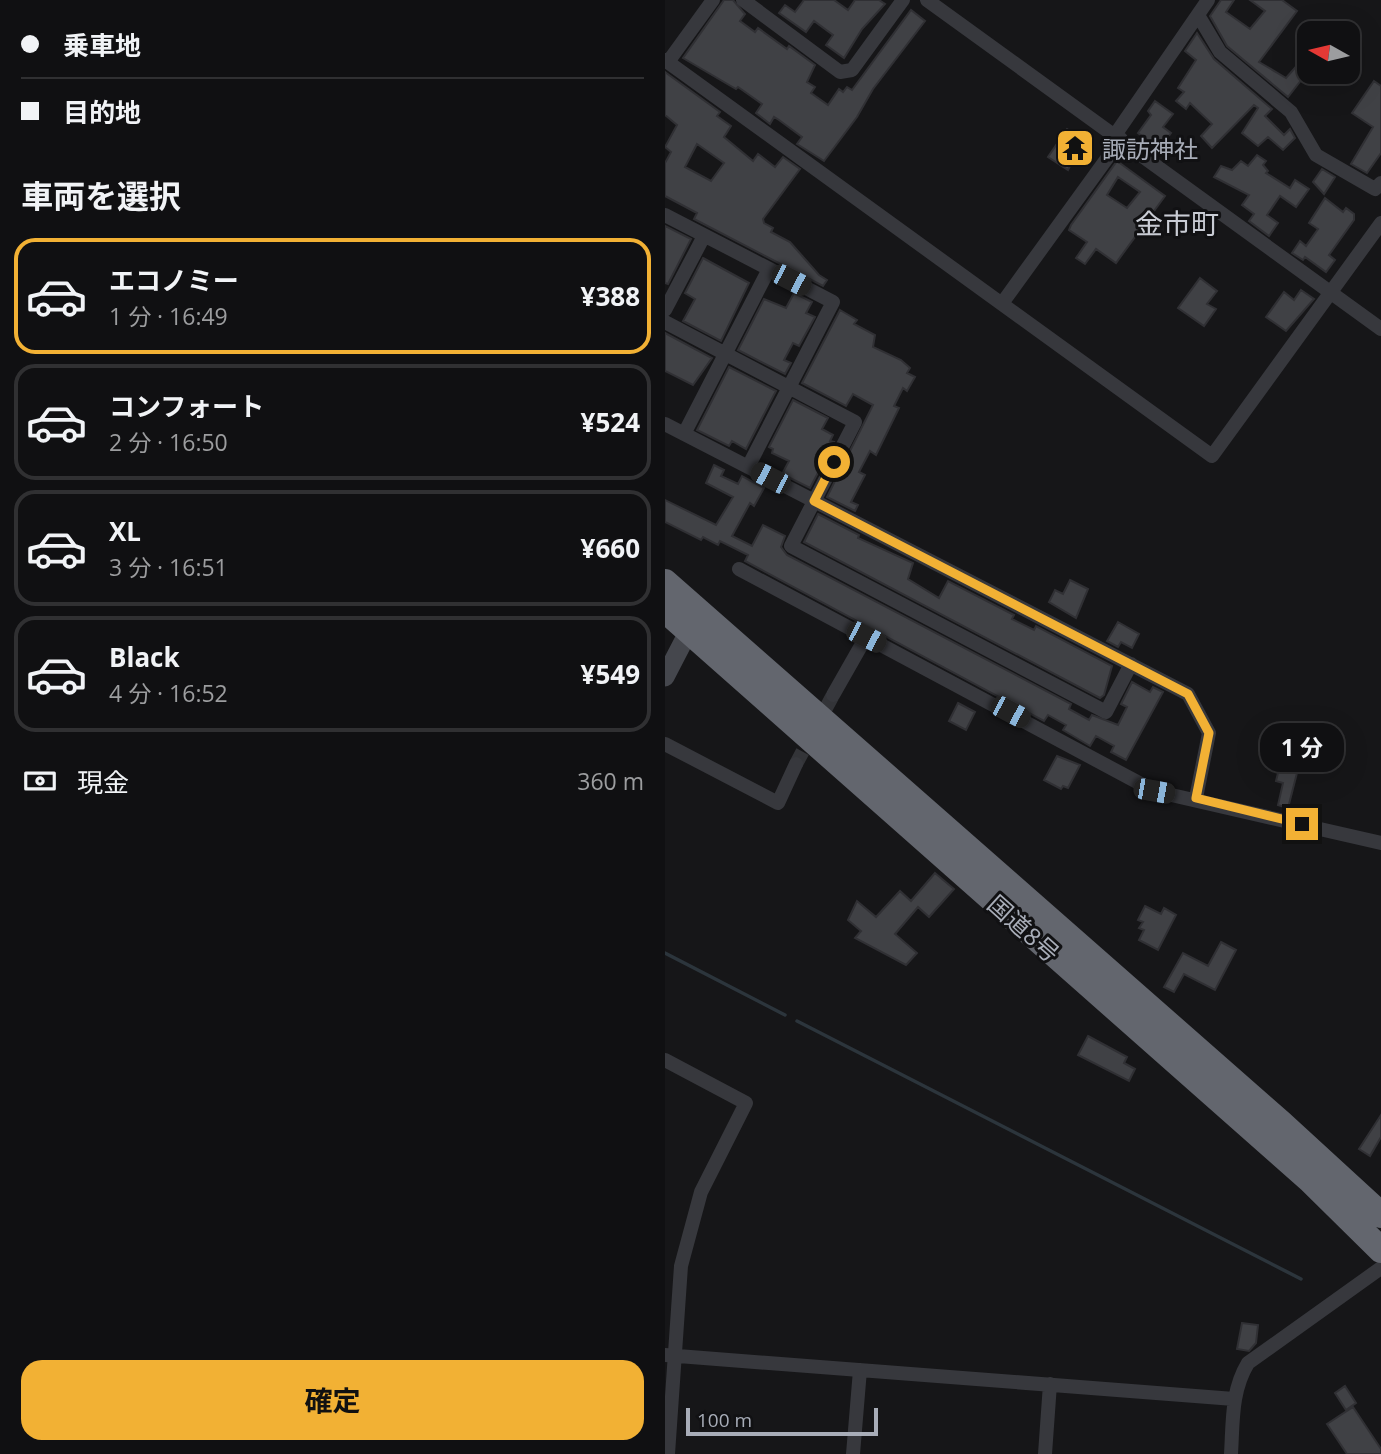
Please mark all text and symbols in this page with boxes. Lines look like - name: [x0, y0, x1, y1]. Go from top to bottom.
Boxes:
- north arrow: [1297, 21, 1360, 84]
- map controls: [1297, 21, 1360, 84]
- text: 乗車地: [63, 27, 141, 63]
- text: 目的地: [63, 94, 141, 130]
- temple icon: 諏訪神社: [1054, 127, 1096, 169]
- place label: 諏訪神社: [1102, 132, 1198, 165]
- text: 車両を選択: [21, 174, 181, 217]
- district label: 金市町: [1135, 204, 1219, 242]
- car: [768, 261, 815, 299]
- text: エコノミー: [109, 262, 239, 298]
- icon: car: [25, 265, 88, 328]
- text: ¥388: [581, 278, 640, 314]
- text: 1 分 · 16:49: [109, 300, 228, 332]
- text: コンフォート: [109, 388, 264, 424]
- icon: car: [25, 391, 88, 454]
- text: ¥524: [581, 404, 640, 440]
- text: 2 分 · 16:50: [109, 426, 228, 458]
- route start: [818, 446, 850, 478]
- car: [747, 459, 794, 497]
- text: XL: [109, 513, 141, 549]
- icon: car: [25, 517, 88, 580]
- text: ¥660: [581, 530, 640, 566]
- text: 3 分 · 16:51: [109, 551, 228, 583]
- car: [843, 618, 890, 656]
- text: Black: [109, 639, 180, 675]
- icon: car: [25, 643, 88, 706]
- text: ¥549: [581, 656, 640, 692]
- text: 4 分 · 16:52: [109, 677, 228, 709]
- car: [987, 693, 1034, 731]
- callout: 1 分: [1260, 722, 1344, 772]
- text: 1 分: [1281, 731, 1323, 763]
- icon: cash: [21, 762, 59, 800]
- text: 現金: [77, 764, 129, 800]
- text: 360 m: [577, 765, 644, 797]
- car: [1132, 777, 1177, 805]
- route end: [1286, 808, 1318, 840]
- street label: 国道8号: [981, 887, 1067, 969]
- button: 確定: [21, 1360, 644, 1440]
- scale bar: [686, 1405, 879, 1437]
- text: 100 m: [697, 1407, 752, 1433]

